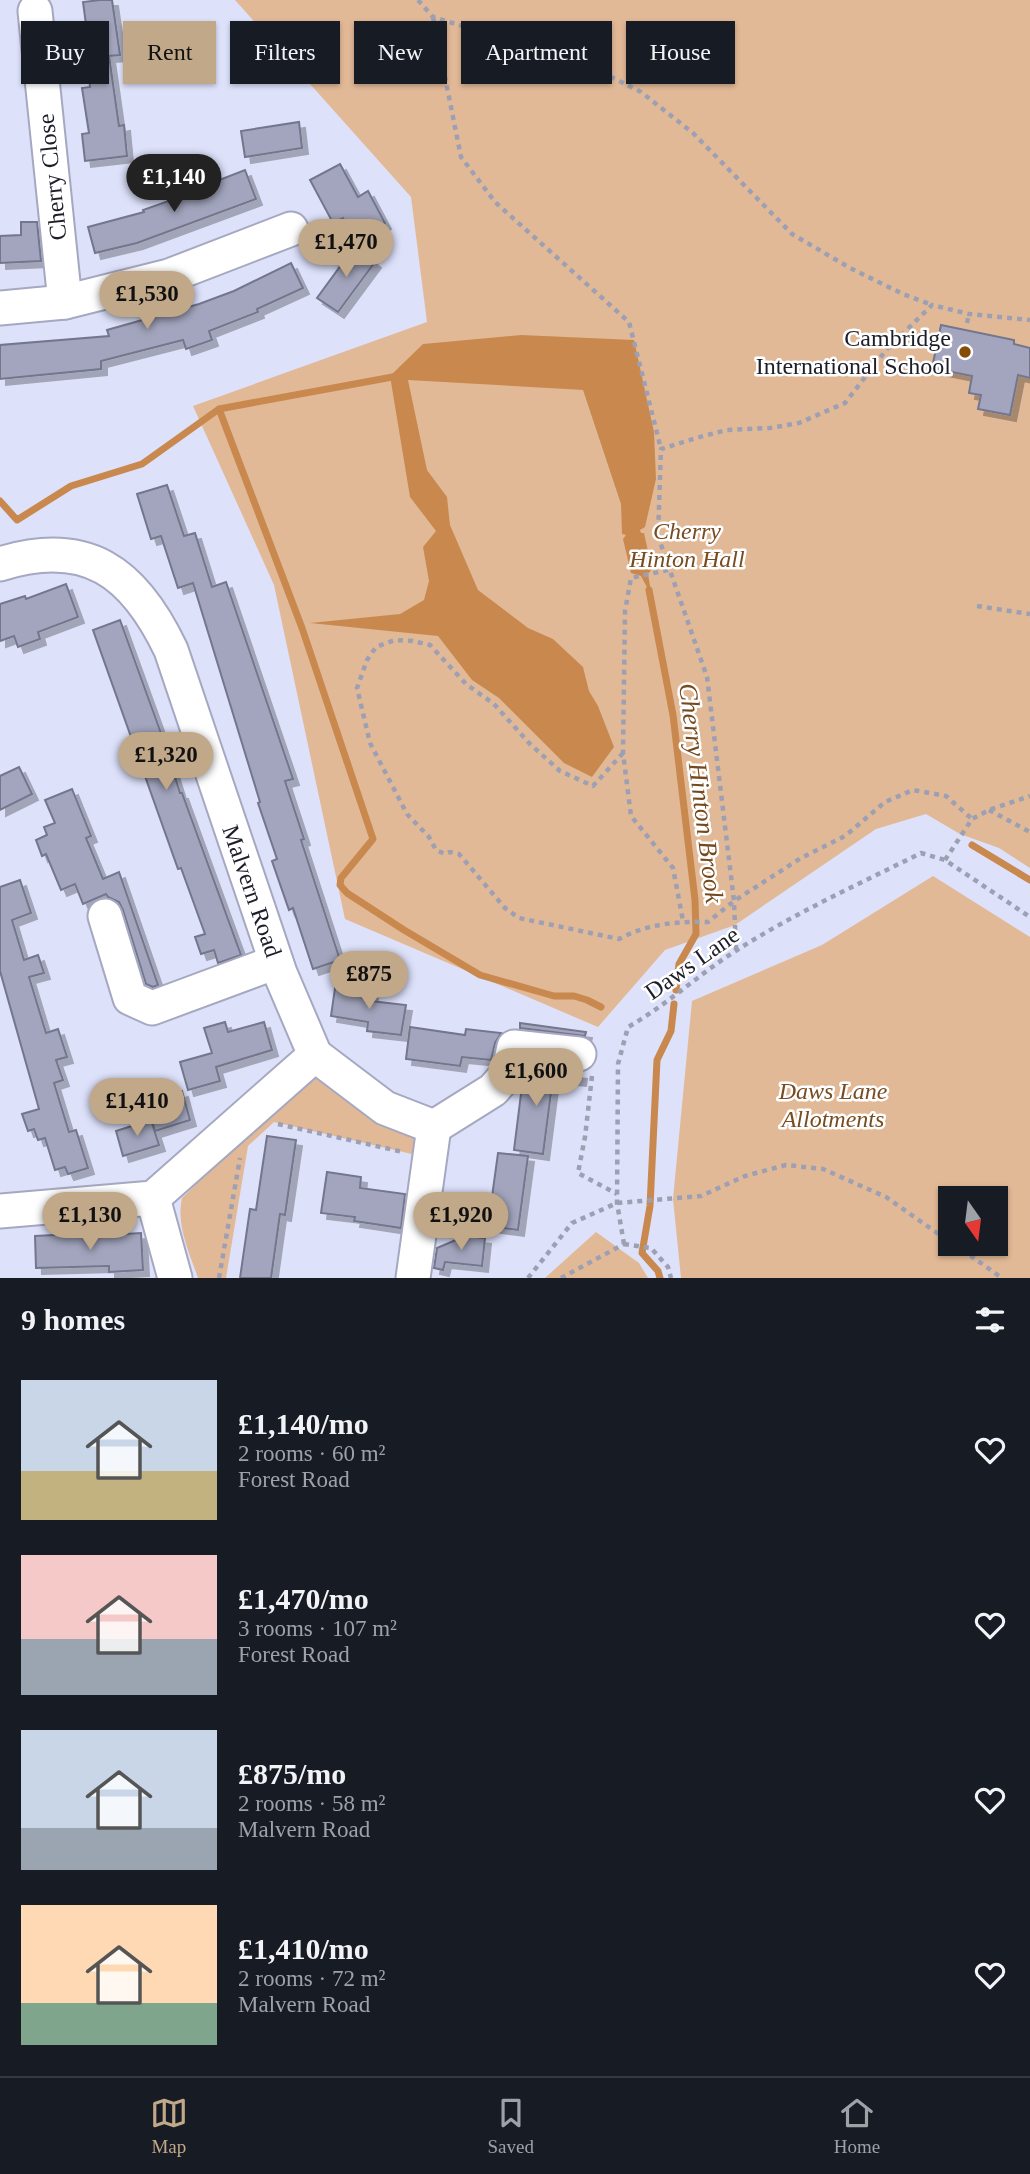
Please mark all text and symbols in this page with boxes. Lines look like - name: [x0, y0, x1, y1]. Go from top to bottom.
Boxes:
- chip: Buy: [21, 21, 109, 84]
- chip: Rent: [123, 21, 216, 84]
- chip: Filters: [230, 21, 340, 84]
- chip: New: [354, 21, 447, 84]
- chip: Apartment: [461, 21, 612, 84]
- chip: House: [626, 21, 735, 84]
- street label: Cherry Close: [32, 112, 72, 242]
- pin: £1,140: [117, 154, 231, 214]
- text: £1,140: [142, 164, 206, 189]
- pin: £1,470: [289, 219, 403, 279]
- text: £1,470: [314, 229, 378, 254]
- pin: £1,530: [90, 272, 204, 331]
- text: £1,530: [115, 281, 179, 306]
- place label: Cambridge International School: [756, 325, 951, 379]
- marker: Cambridge International School: [957, 344, 973, 360]
- park label: Cherry Hinton Hall: [628, 518, 745, 572]
- water label: Cherry Hinton Brook: [673, 681, 729, 905]
- pin: £1,320: [109, 732, 223, 792]
- text: £1,320: [134, 742, 198, 767]
- street label: Malvern Road: [217, 822, 287, 960]
- street label: Daws Lane: [640, 921, 744, 1005]
- pin: £875: [328, 951, 410, 1011]
- text: £875: [346, 961, 392, 986]
- pin: £1,600: [479, 1048, 593, 1108]
- text: £1,600: [504, 1058, 568, 1083]
- pin: £1,410: [80, 1078, 194, 1138]
- park label: Daws Lane Allotments: [778, 1078, 888, 1132]
- text: £1,410: [105, 1088, 169, 1113]
- north arrow: [938, 1186, 1008, 1256]
- map controls: [938, 1186, 1008, 1256]
- pin: £1,130: [33, 1192, 147, 1252]
- pin: £1,920: [404, 1192, 518, 1252]
- text: £1,130: [58, 1202, 122, 1227]
- text: £1,920: [429, 1202, 493, 1227]
- icon: filters: [971, 1301, 1009, 1339]
- text: 9 homes: [21, 1303, 125, 1336]
- text: £1,140/mo: [238, 1407, 369, 1440]
- icon: home: [77, 1408, 161, 1492]
- icon: heart: [971, 1431, 1009, 1469]
- text: 2 rooms · 60 m²: [238, 1441, 385, 1466]
- text: Forest Road: [238, 1467, 350, 1492]
- text: £1,470/mo: [238, 1582, 369, 1615]
- icon: home: [77, 1583, 161, 1667]
- icon: heart: [971, 1606, 1009, 1644]
- text: 3 rooms · 107 m²: [238, 1616, 397, 1641]
- text: Forest Road: [238, 1642, 350, 1667]
- text: £875/mo: [238, 1757, 346, 1790]
- icon: home: [77, 1758, 161, 1842]
- icon: heart: [971, 1781, 1009, 1819]
- text: 2 rooms · 58 m²: [238, 1791, 385, 1816]
- text: Malvern Road: [238, 1817, 370, 1842]
- text: £1,410/mo: [238, 1932, 369, 1965]
- icon: home: [77, 1933, 161, 2017]
- icon: heart: [971, 1956, 1009, 1994]
- text: 2 rooms · 72 m²: [238, 1966, 385, 1991]
- text: Malvern Road: [238, 1992, 370, 2017]
- tab: Map: [150, 2094, 188, 2158]
- tab: Saved: [488, 2094, 534, 2158]
- tab: Home: [834, 2094, 880, 2158]

